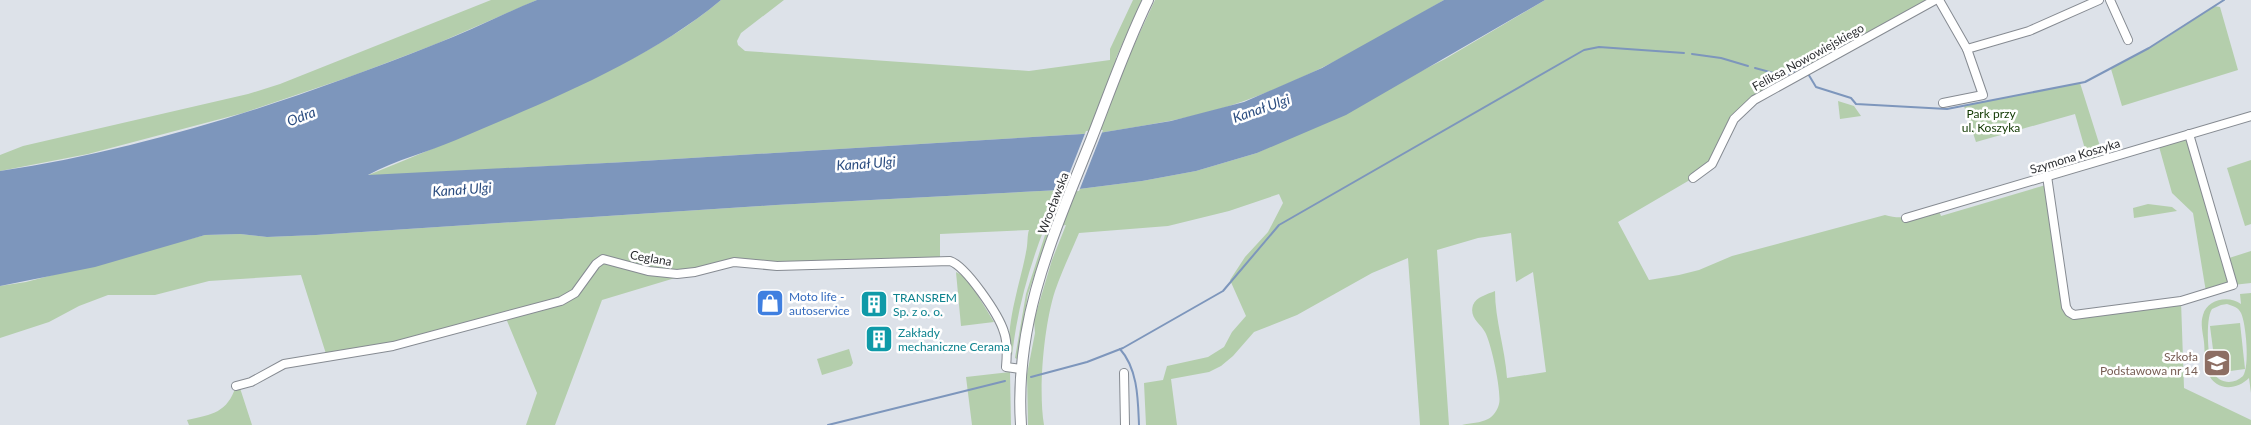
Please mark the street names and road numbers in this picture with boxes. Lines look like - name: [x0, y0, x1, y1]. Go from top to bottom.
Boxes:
- street label: Feliksa Nowowiejskiego: [1750, 20, 1867, 94]
- street label: Szymona Koszyka: [2028, 135, 2122, 177]
- street label: Wrocławska: [1034, 170, 1072, 236]
- street label: Ceglana: [629, 247, 673, 269]

